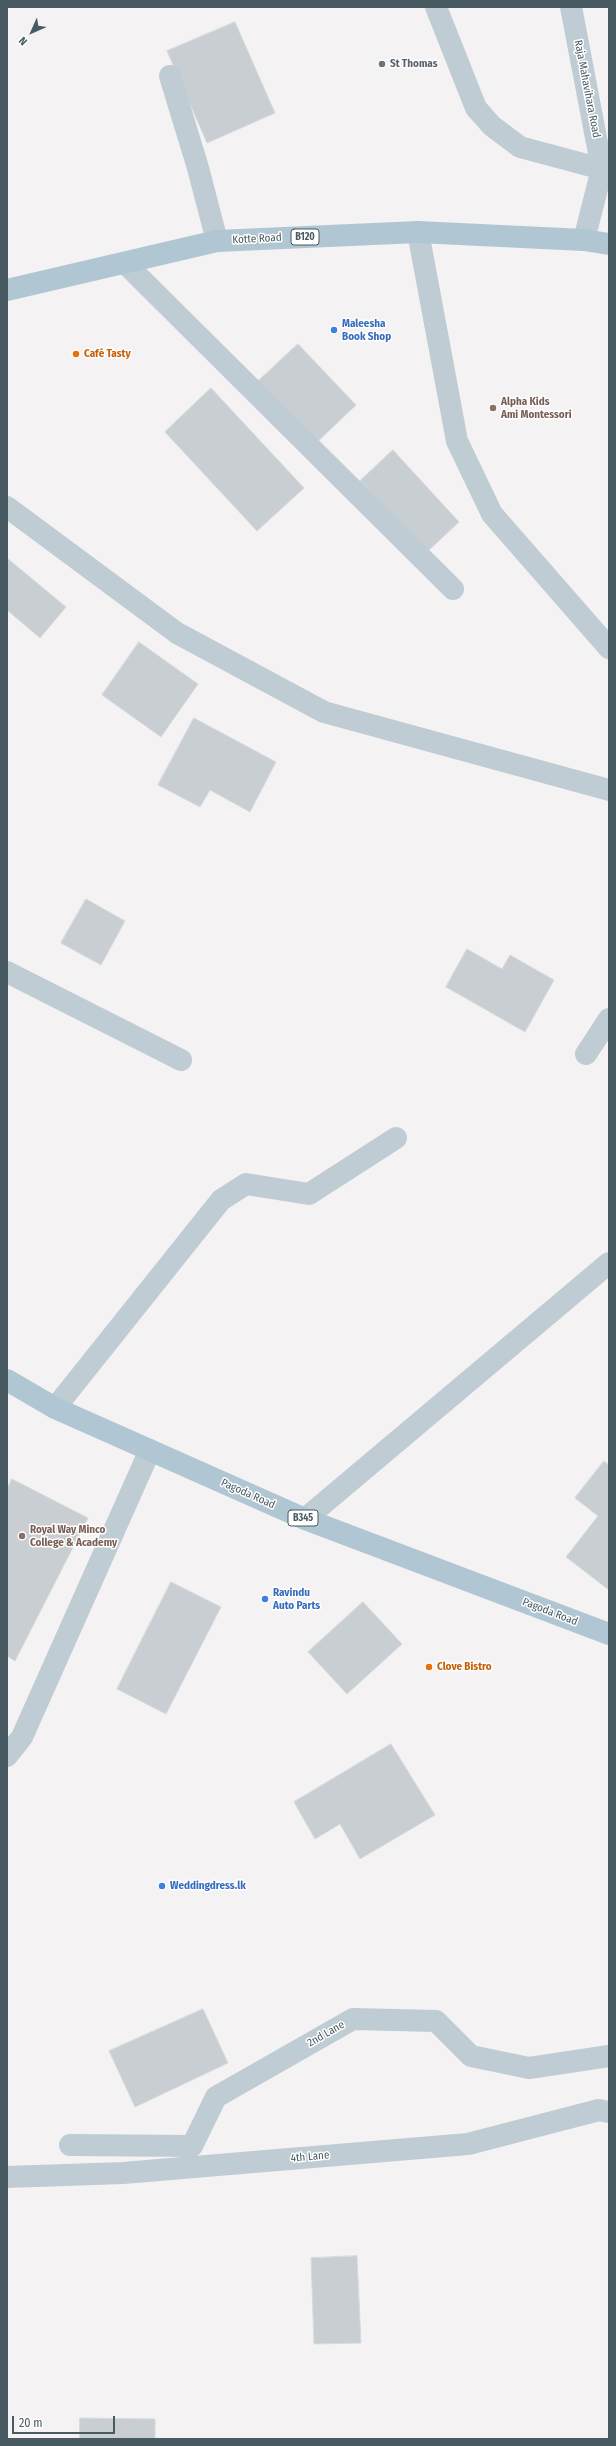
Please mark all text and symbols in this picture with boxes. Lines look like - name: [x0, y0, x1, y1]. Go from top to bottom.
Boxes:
- north arrow: [12, 12, 52, 52]
- text: N: [16, 34, 30, 48]
- street label: Raja Mahavihara Road: [571, 39, 603, 139]
- place label: St Thomas: [390, 57, 438, 71]
- marker: St Thomas: [377, 59, 387, 69]
- road number: B120: [291, 229, 319, 245]
- street label: Kotte Road: [232, 231, 282, 247]
- place label: Maleesha Book Shop: [342, 317, 391, 343]
- marker: Maleesha Book Shop: [329, 325, 339, 335]
- place label: Café Tasty: [84, 347, 131, 361]
- marker: Café Tasty: [71, 349, 81, 359]
- place label: Alpha Kids Ami Montessori: [501, 395, 572, 421]
- marker: Alpha Kids Ami Montessori: [488, 403, 498, 413]
- street label: Pagoda Road: [219, 1476, 277, 1512]
- road number: B345: [288, 1510, 318, 1526]
- place label: Royal Way Minco College & Academy: [30, 1523, 117, 1549]
- marker: Royal Way Minco College & Academy: [17, 1531, 27, 1541]
- place label: Ravindu Auto Parts: [273, 1586, 320, 1612]
- marker: Ravindu Auto Parts: [260, 1594, 270, 1604]
- street label: Pagoda Road: [521, 1595, 579, 1629]
- place label: Clove Bistro: [437, 1660, 492, 1674]
- marker: Clove Bistro: [424, 1662, 434, 1672]
- place label: Weddingdress.lk: [170, 1879, 246, 1893]
- marker: Weddingdress.lk: [157, 1881, 167, 1891]
- street label: 2nd Lane: [305, 2018, 347, 2050]
- street label: 4th Lane: [290, 2149, 330, 2165]
- scale bar: [14, 2408, 117, 2434]
- text: 20 m: [19, 2416, 43, 2430]

